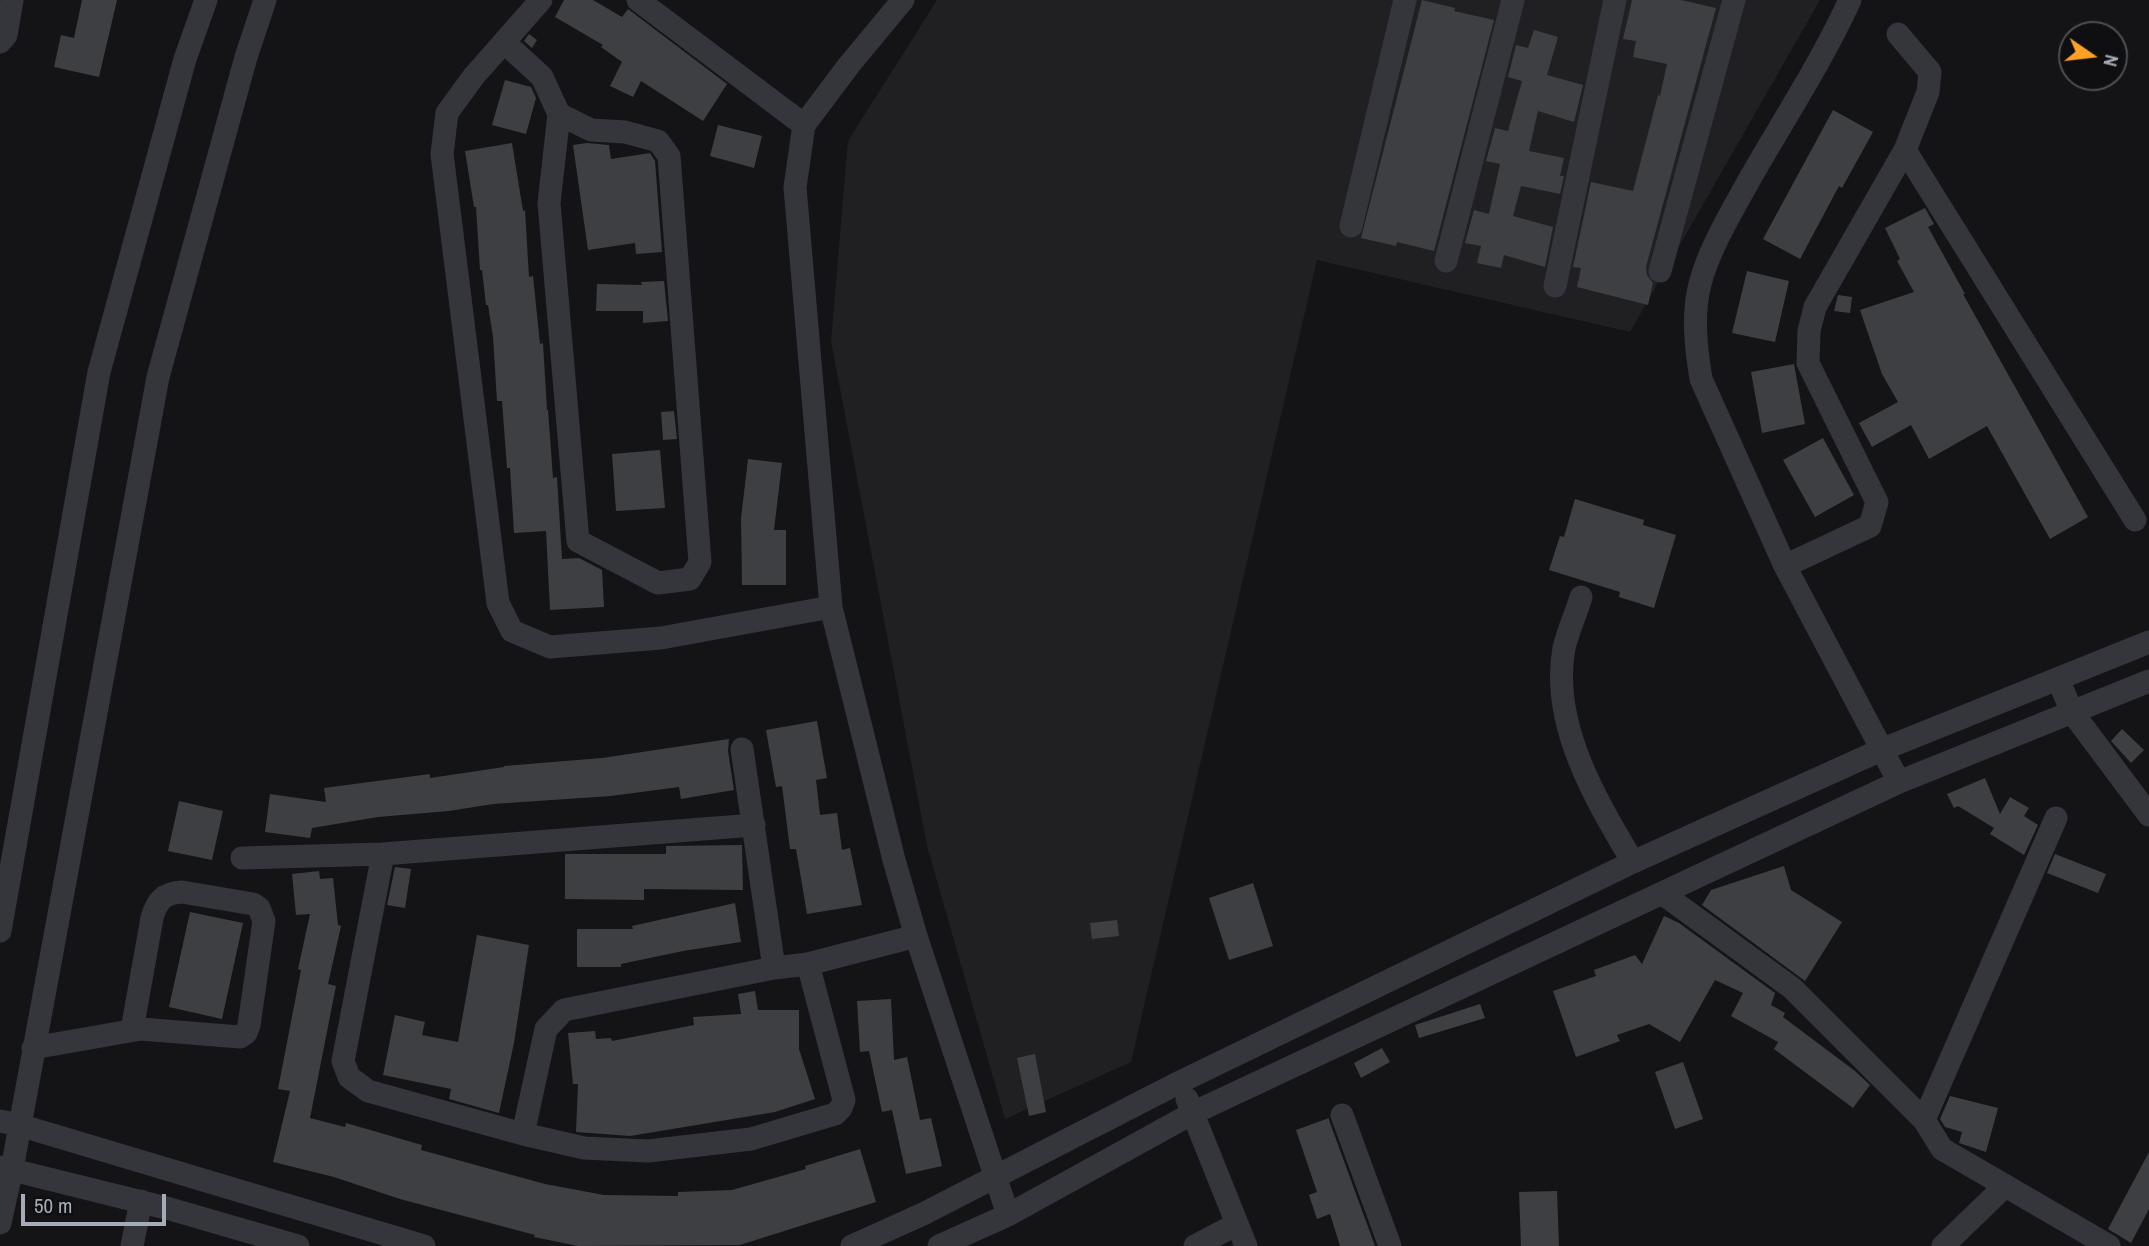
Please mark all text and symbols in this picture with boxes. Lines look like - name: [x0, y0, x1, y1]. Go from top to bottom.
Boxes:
- north arrow: [2058, 21, 2128, 91]
- text: N: [2097, 52, 2125, 69]
- scale bar: [24, 1180, 170, 1224]
- text: 50 m: [34, 1191, 72, 1220]

